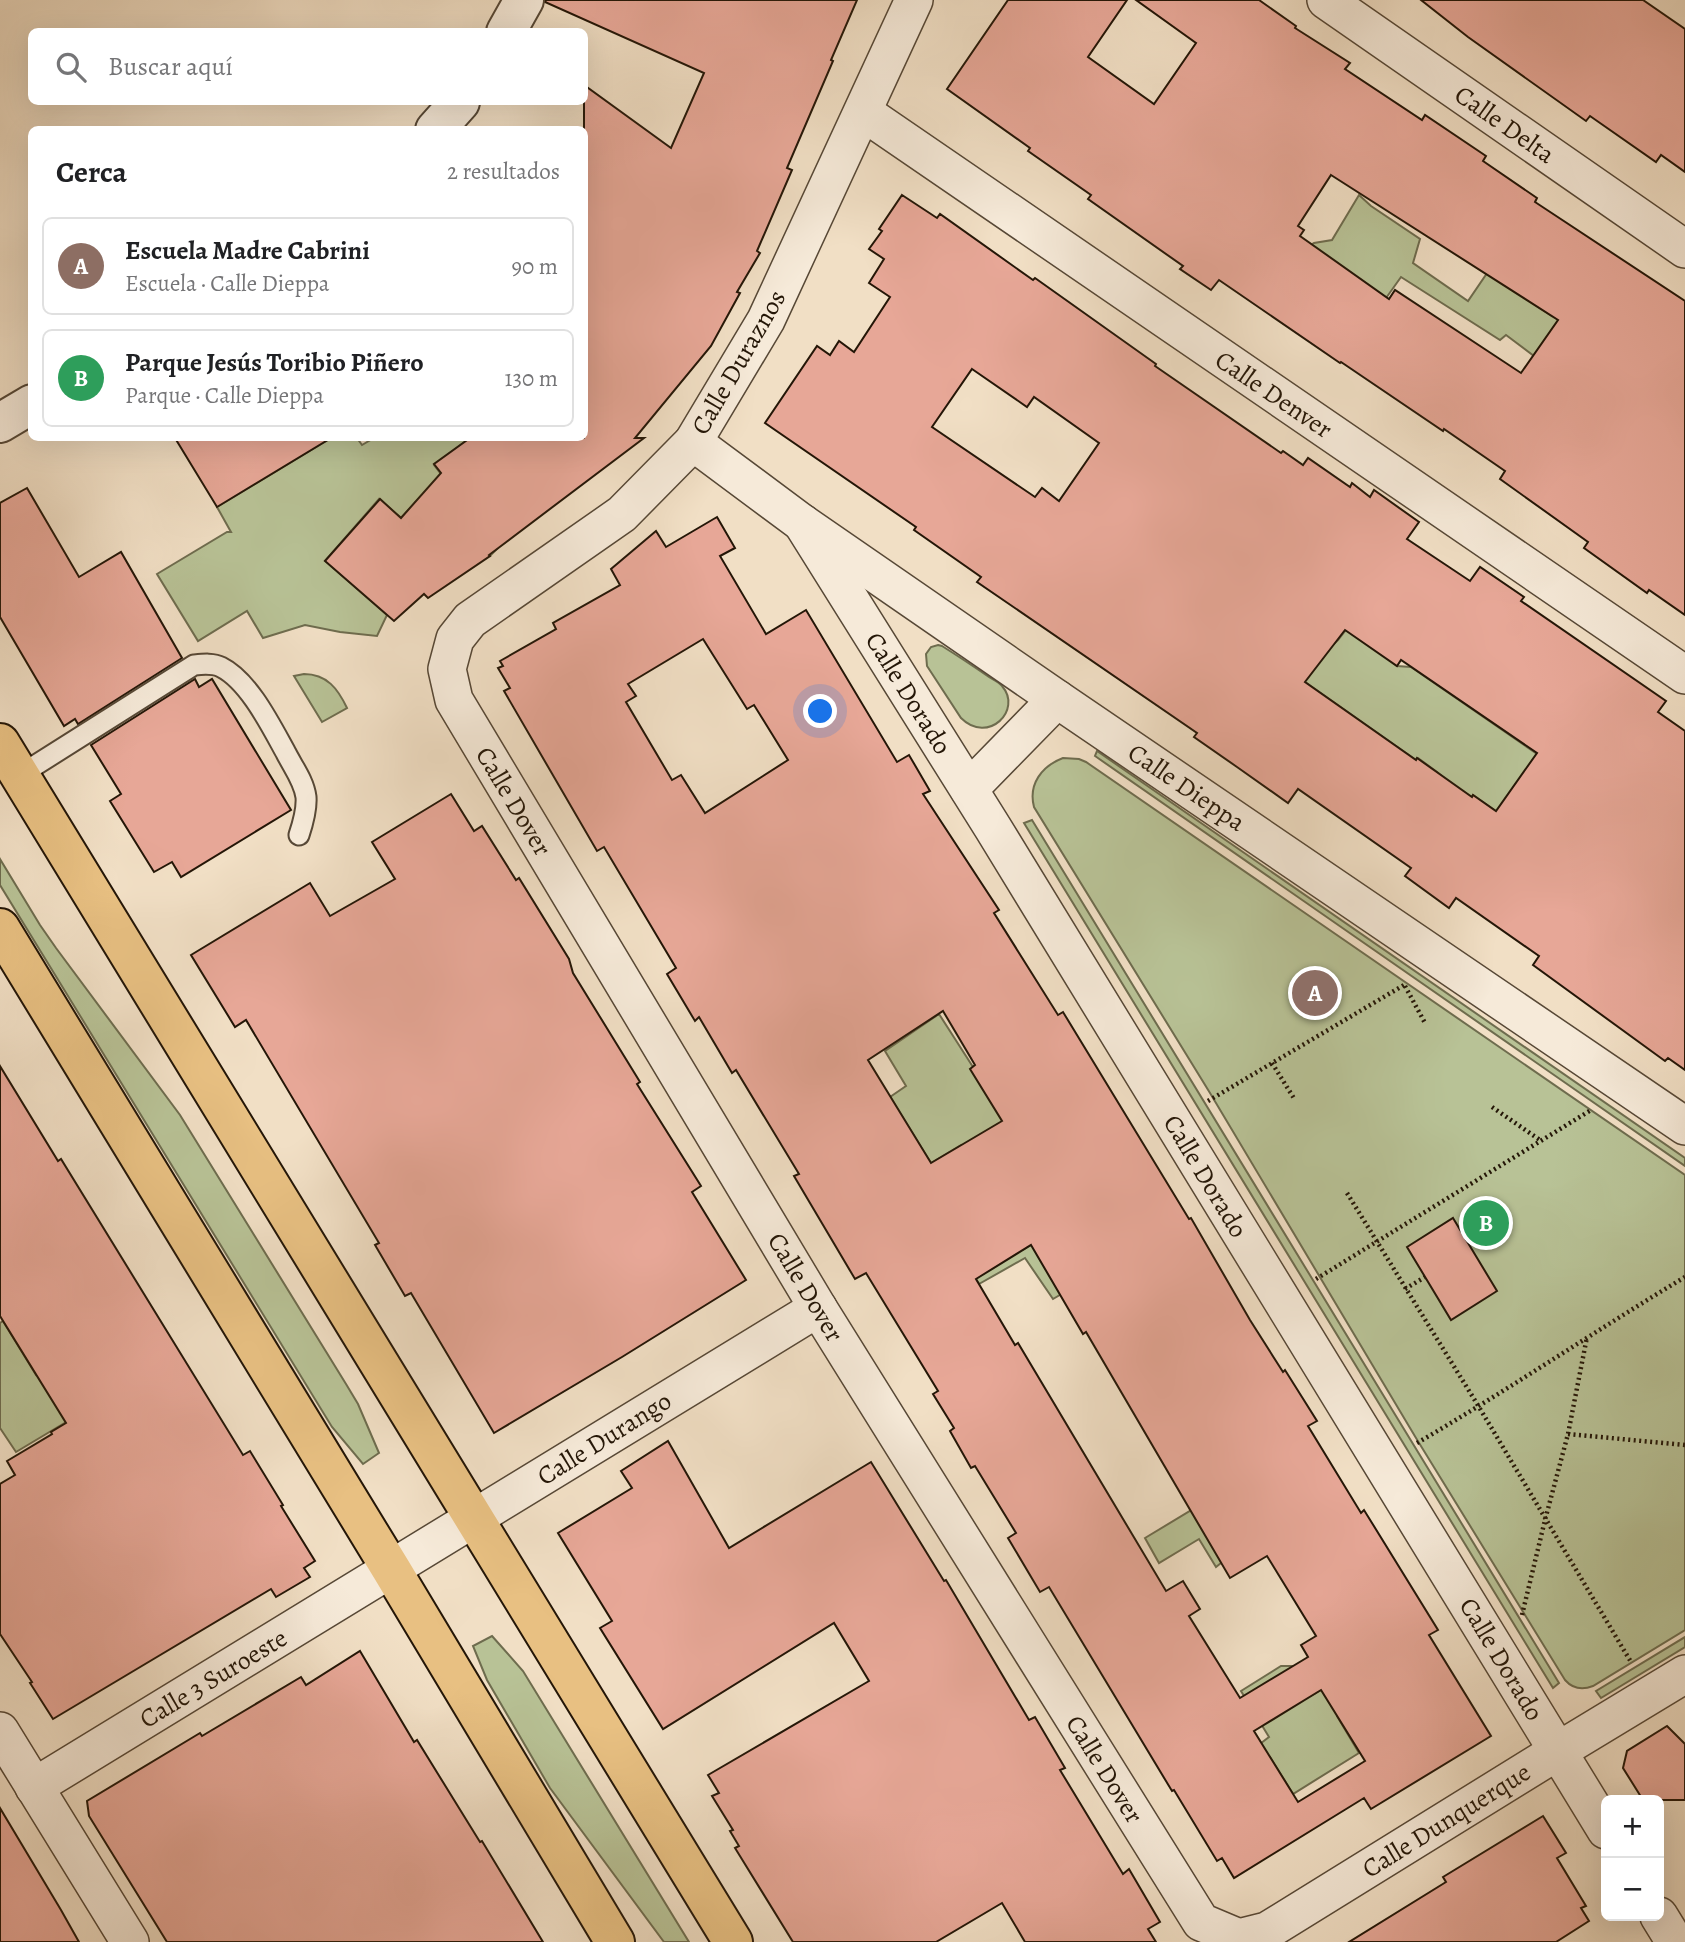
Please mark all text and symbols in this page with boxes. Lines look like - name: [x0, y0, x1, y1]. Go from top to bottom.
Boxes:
- search box: [28, 28, 588, 105]
- icon: search: [52, 48, 90, 86]
- text: Buscar aquí: [108, 49, 233, 84]
- street label: Calle Delta: [1448, 77, 1562, 172]
- text: Cerca: [56, 152, 127, 192]
- text: 2 resultados: [447, 156, 560, 187]
- text: Escuela Madre Cabrini: [125, 233, 370, 268]
- text: A: [74, 251, 88, 282]
- text: 90 m: [512, 251, 558, 282]
- text: Escuela · Calle Dieppa: [125, 268, 330, 299]
- street label: Calle Duraznos: [683, 284, 794, 441]
- street label: Calle Denver: [1208, 342, 1339, 446]
- text: Parque Jesús Toribio Piñero: [125, 345, 424, 380]
- text: B: [74, 363, 88, 394]
- text: 130 m: [505, 363, 558, 394]
- text: Parque · Calle Dieppa: [125, 380, 324, 411]
- street label: Calle Dorado: [857, 626, 960, 761]
- your location: [803, 694, 837, 728]
- street label: Calle Dieppa: [1121, 735, 1252, 840]
- street label: Calle Dover: [467, 740, 560, 862]
- pin: A: [1292, 967, 1338, 1019]
- street label: Calle Dorado: [1155, 1108, 1256, 1244]
- pin: B: [1463, 1197, 1509, 1249]
- street label: Calle Dover: [759, 1226, 852, 1348]
- street label: Calle Durango: [530, 1383, 678, 1494]
- street label: Calle Dorado: [1451, 1591, 1552, 1727]
- street label: Calle 3 Suroeste: [133, 1621, 294, 1736]
- street label: Calle Dover: [1058, 1708, 1152, 1830]
- street label: Calle Dunquerque: [1355, 1755, 1537, 1886]
- map controls: [1601, 1795, 1664, 1921]
- button: +: [1601, 1795, 1664, 1858]
- button: −: [1601, 1858, 1664, 1921]

